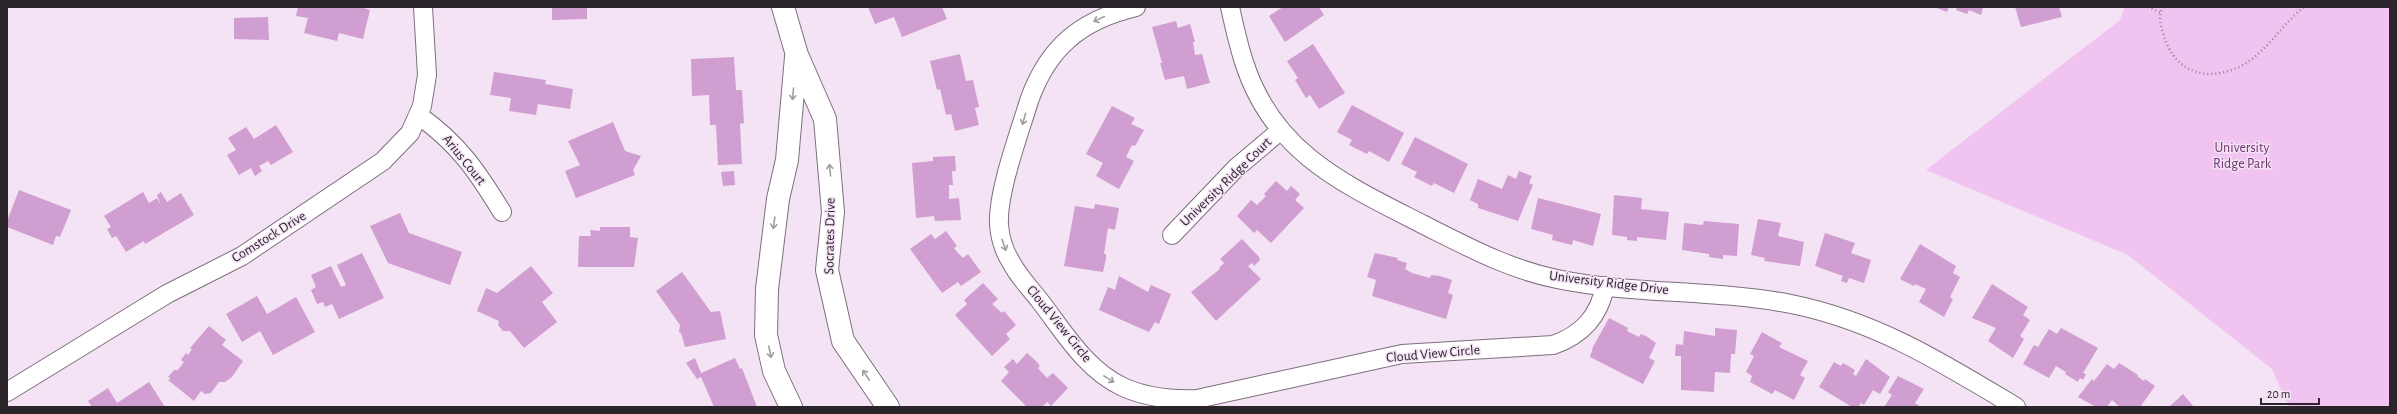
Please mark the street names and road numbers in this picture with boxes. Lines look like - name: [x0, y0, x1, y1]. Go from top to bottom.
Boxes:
- street label: Arius Court: [440, 132, 489, 188]
- street label: University Ridge Court: [1178, 135, 1275, 229]
- street label: Socrates Drive: [822, 198, 838, 274]
- street label: Comstock Drive: [229, 209, 309, 265]
- street label: University Ridge Drive: [1548, 269, 1670, 297]
- street label: Cloud View Circle: [1024, 283, 1094, 365]
- street label: Cloud View Circle: [1385, 343, 1481, 365]

